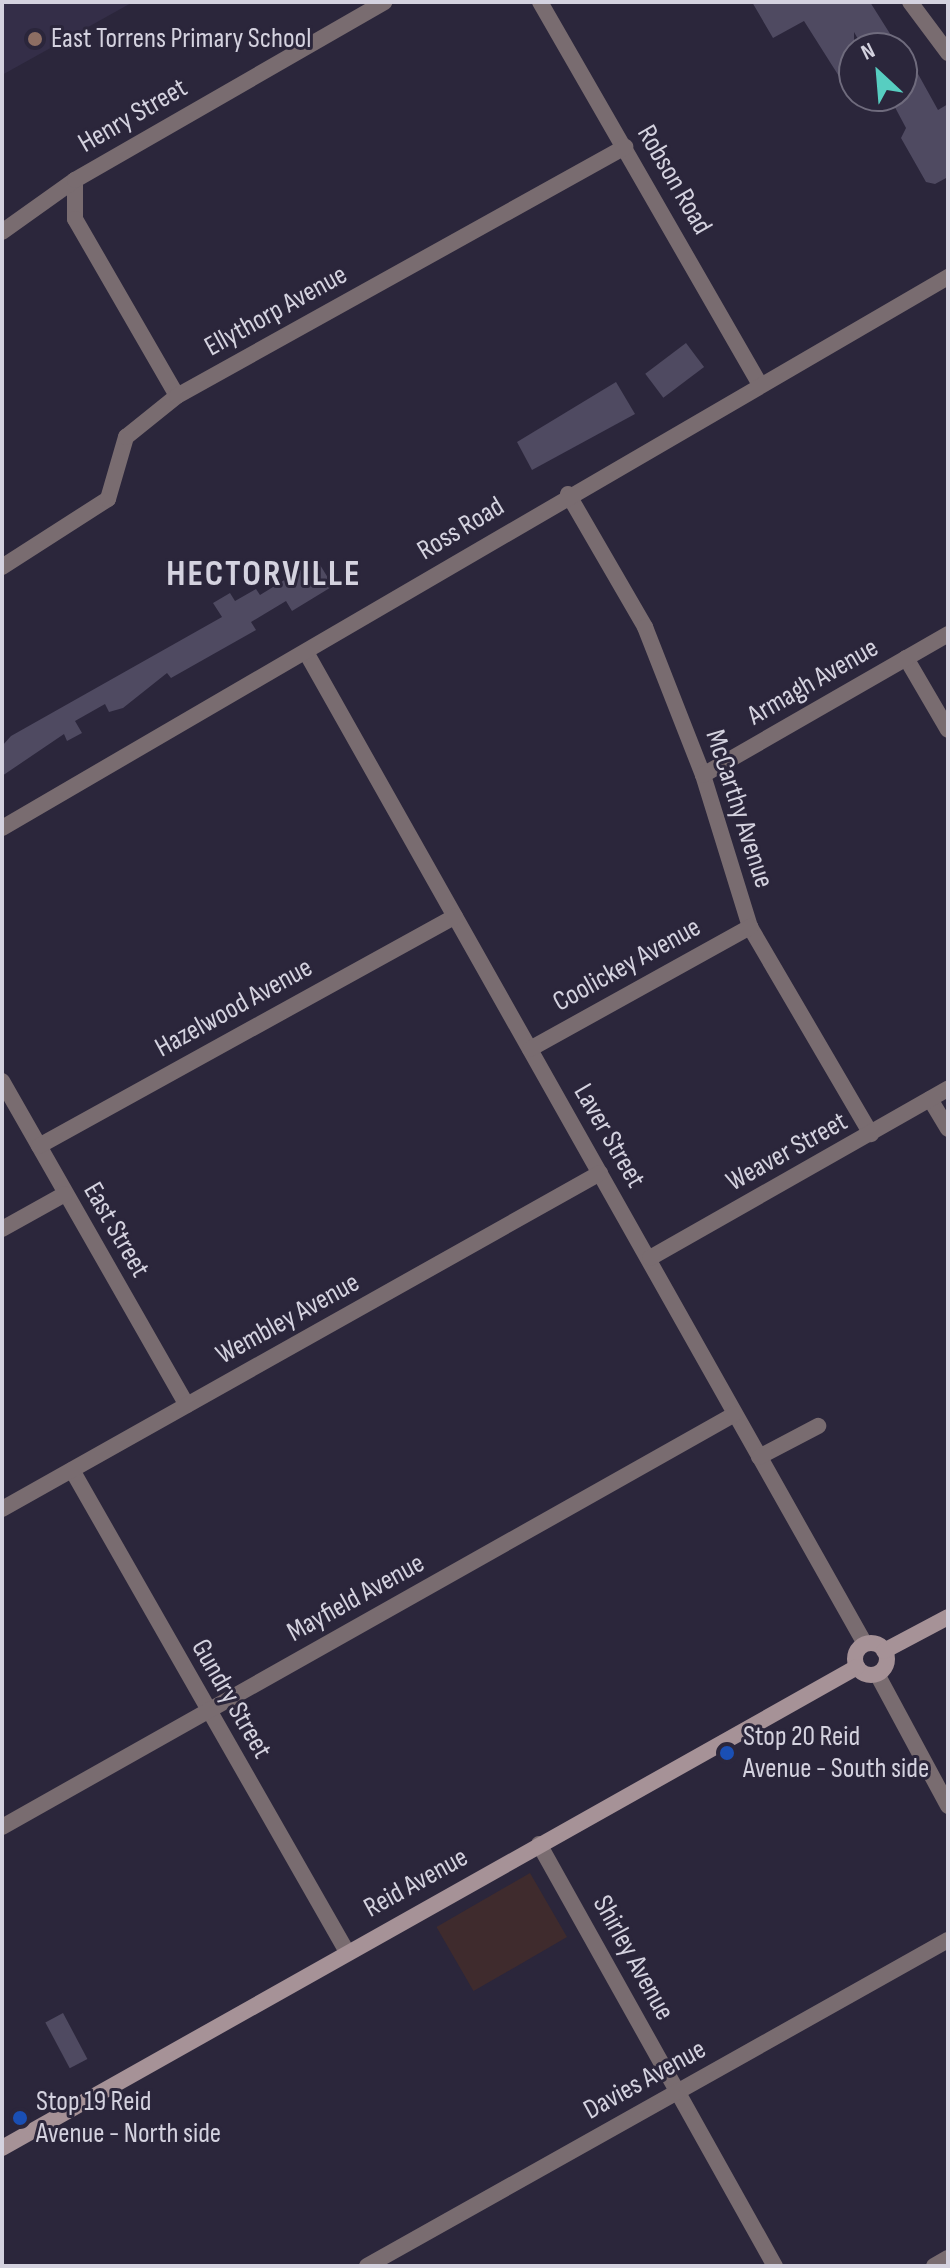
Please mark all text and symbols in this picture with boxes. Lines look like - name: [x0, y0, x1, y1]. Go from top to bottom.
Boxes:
- place label: East Torrens Primary School: [51, 22, 311, 56]
- marker: East Torrens Primary School: [26, 30, 44, 48]
- north arrow: [838, 32, 918, 112]
- text: N: [857, 37, 879, 66]
- street label: Henry Street: [73, 71, 193, 161]
- street label: Robson Road: [629, 119, 719, 241]
- street label: Ellythorp Avenue: [199, 258, 353, 364]
- street label: Ross Road: [412, 490, 510, 568]
- district label: HECTORVILLE: [166, 553, 362, 597]
- street label: Armagh Avenue: [742, 631, 884, 733]
- street label: McCarthy Avenue: [698, 726, 780, 892]
- street label: Coolickey Avenue: [547, 911, 707, 1019]
- street label: Hazelwood Avenue: [150, 951, 318, 1065]
- street label: Laver Street: [566, 1078, 652, 1194]
- street label: Weaver Street: [721, 1105, 853, 1199]
- street label: East Street: [75, 1177, 157, 1283]
- street label: Wembley Avenue: [211, 1266, 365, 1372]
- street label: Mayfield Avenue: [282, 1547, 430, 1649]
- street label: Gundry Street: [183, 1633, 279, 1765]
- place label: Stop 20 Reid Avenue - South side: [743, 1720, 929, 1786]
- marker: Stop 20 Reid Avenue - South side: [718, 1744, 736, 1762]
- street label: Reid Avenue: [358, 1841, 474, 1925]
- street label: Shirley Avenue: [585, 1890, 681, 2026]
- street label: Davies Avenue: [578, 2033, 712, 2127]
- place label: Stop 19 Reid Avenue - North side: [36, 2085, 221, 2151]
- marker: Stop 19 Reid Avenue - North side: [11, 2109, 29, 2127]

